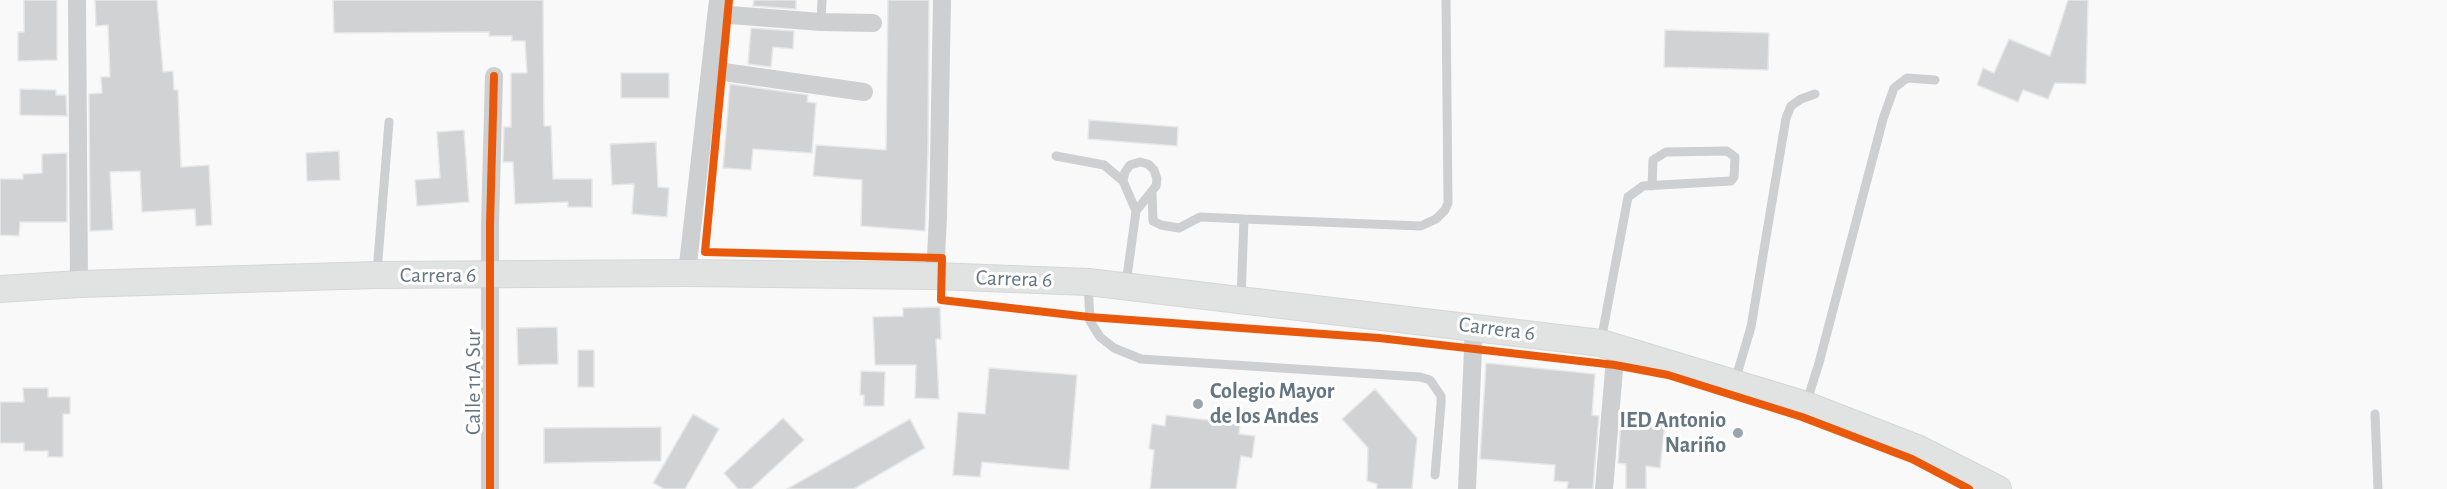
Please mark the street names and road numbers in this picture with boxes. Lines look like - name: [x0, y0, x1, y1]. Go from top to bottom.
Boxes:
- street label: Carrera 6: [400, 262, 476, 288]
- street label: Carrera 6: [975, 264, 1053, 294]
- street label: Carrera 6: [1457, 311, 1537, 347]
- street label: Calle 11A Sur: [460, 329, 486, 435]

